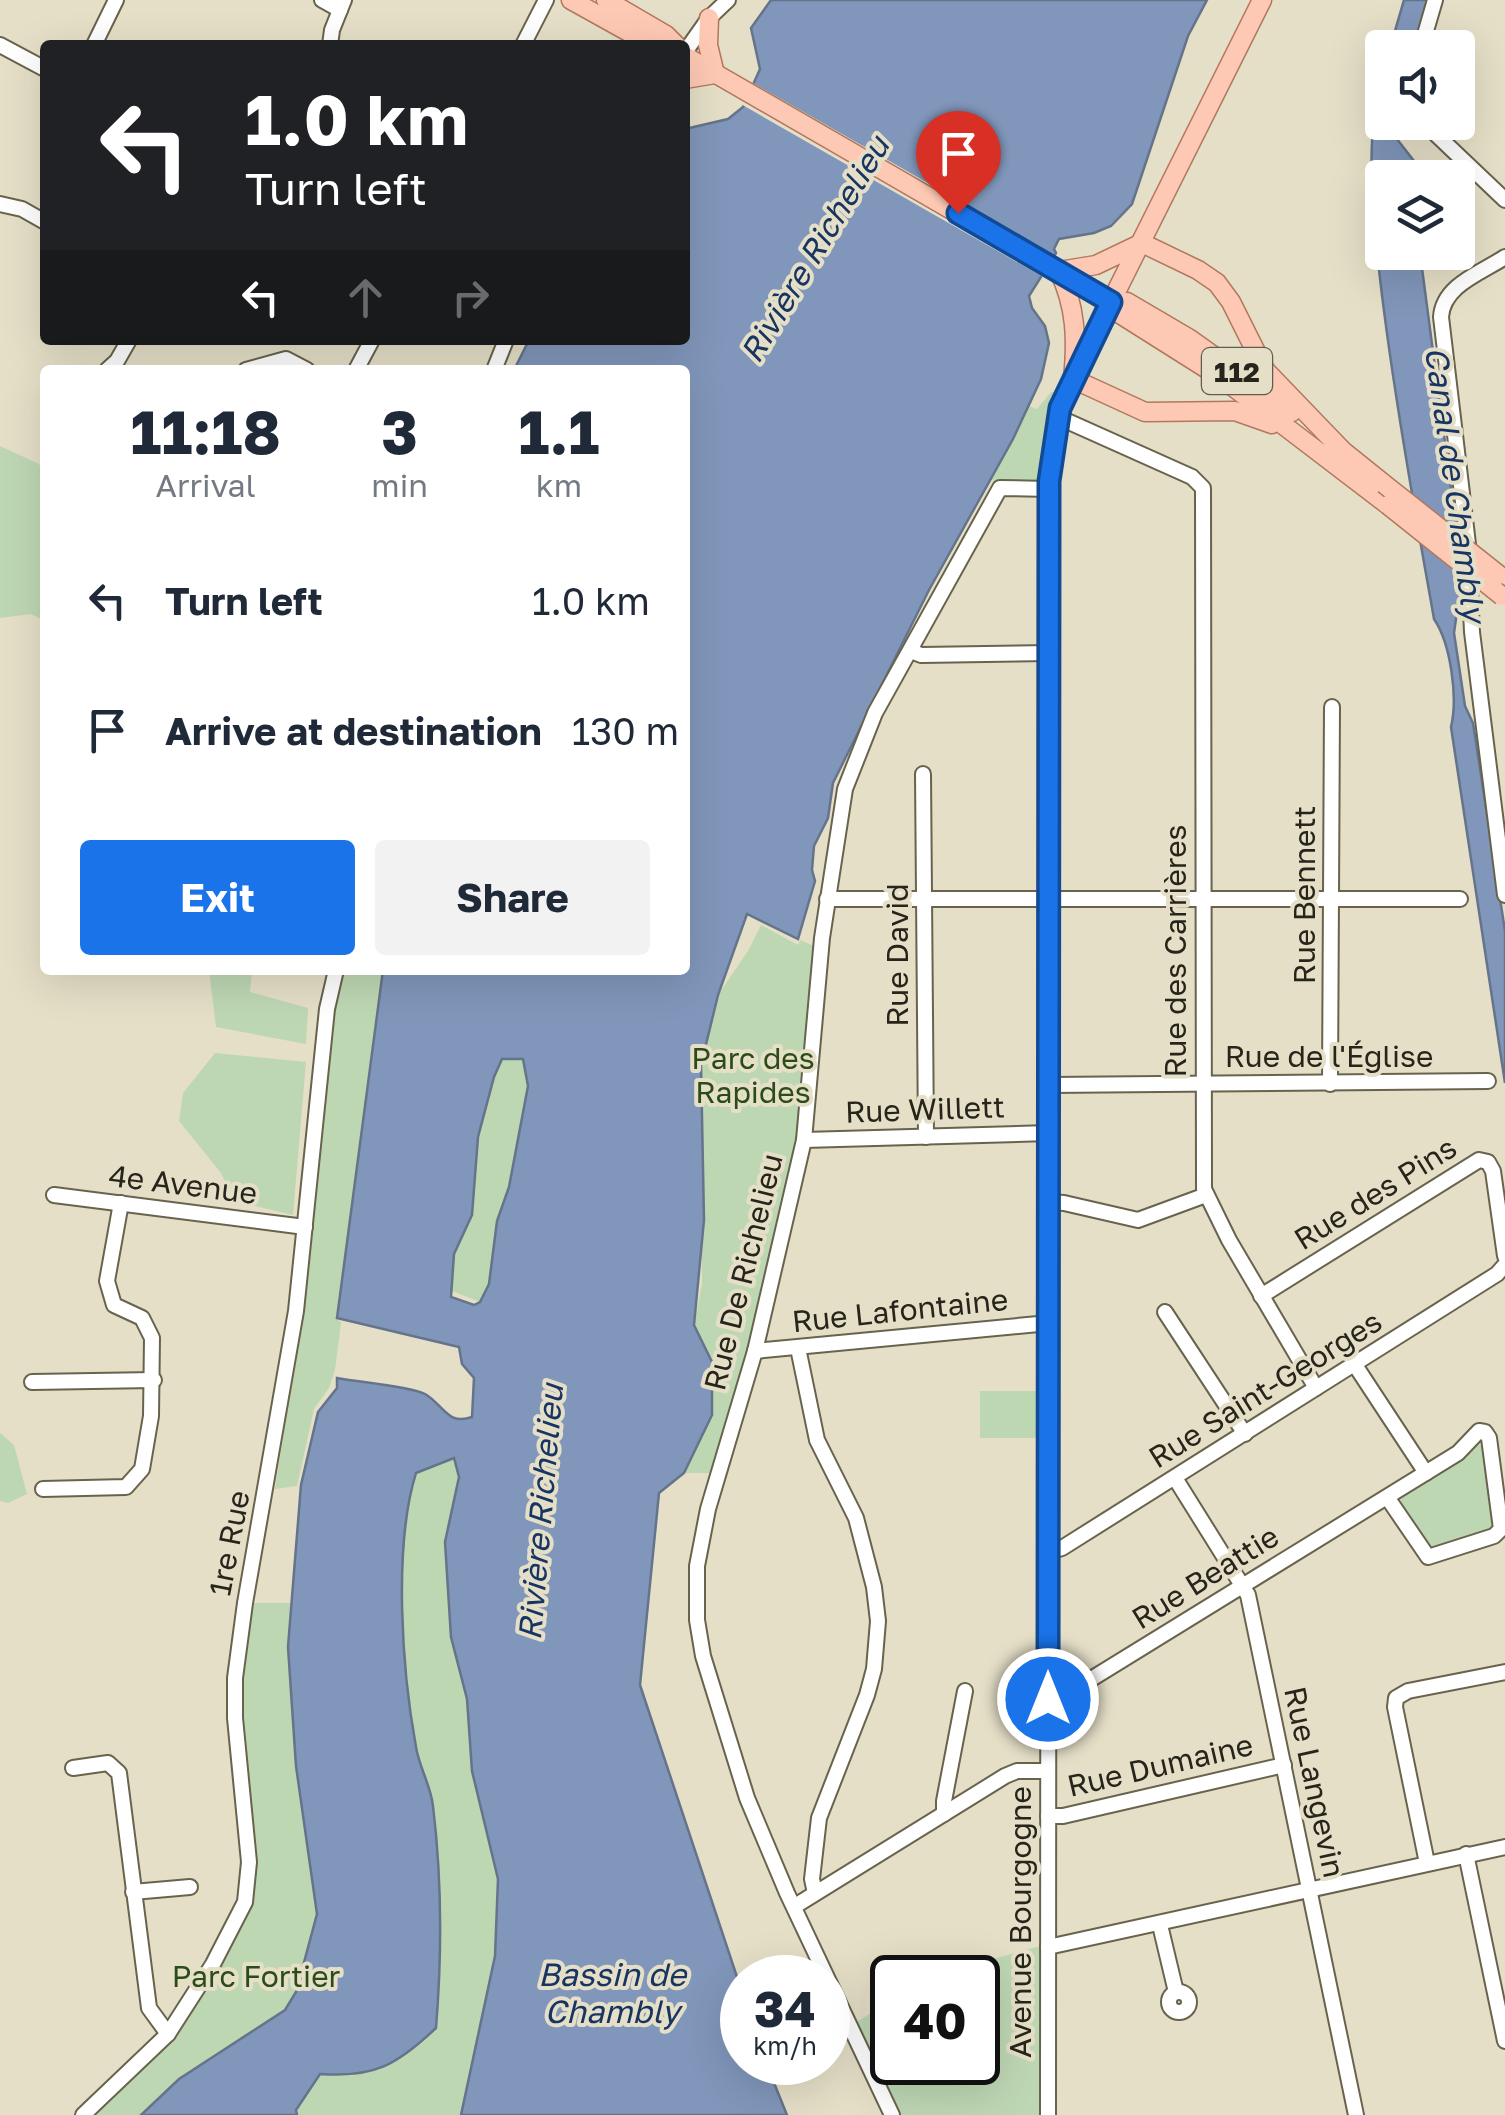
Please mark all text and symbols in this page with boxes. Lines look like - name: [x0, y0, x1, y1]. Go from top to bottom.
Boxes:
- map controls: [1365, 30, 1475, 270]
- button: sound: [1365, 30, 1475, 140]
- text: 1.0 km: [245, 76, 468, 160]
- icon: left: [80, 80, 210, 210]
- pin: [916, 111, 1001, 214]
- icon: arrive: [931, 126, 986, 181]
- water label: Rivière Richelieu: [732, 127, 898, 369]
- button: layers: [1365, 160, 1475, 270]
- text: Turn left: [245, 161, 427, 215]
- icon: left: [233, 270, 288, 325]
- icon: ahead: [338, 270, 393, 325]
- icon: right: [443, 270, 498, 325]
- water label: Canal de Chambly: [1418, 344, 1495, 628]
- road number: 112: [1202, 348, 1272, 394]
- text: 11:18: [131, 395, 281, 467]
- text: 3: [381, 395, 418, 467]
- text: 1.1: [518, 395, 599, 467]
- text: Arrival: [156, 466, 256, 504]
- text: min: [371, 466, 428, 504]
- text: km: [536, 466, 582, 504]
- icon: left: [80, 573, 135, 628]
- text: Turn left: [165, 578, 323, 623]
- text: 1.0 km: [532, 578, 650, 623]
- icon: arrive: [80, 703, 135, 758]
- text: Arrive at destination: [165, 708, 542, 753]
- text: 130 m: [572, 708, 679, 753]
- street label: Rue Bennett: [1286, 806, 1322, 984]
- street label: Rue des Carrières: [1157, 825, 1193, 1078]
- button: Exit: [80, 840, 355, 955]
- button: Share: [375, 840, 650, 955]
- street label: Rue David: [879, 883, 915, 1027]
- street label: Rue de l'Église: [1225, 1038, 1433, 1074]
- park label: Parc des Rapides: [691, 1040, 815, 1110]
- street label: Rue Willett: [845, 1088, 1005, 1130]
- street label: Rue des Pins: [1287, 1129, 1463, 1257]
- street label: Rue De Richelieu: [696, 1150, 790, 1394]
- street label: 4e Avenue: [107, 1157, 259, 1211]
- street label: Rue Lafontaine: [790, 1281, 1010, 1339]
- street label: Rue Saint-Georges: [1142, 1303, 1388, 1475]
- water label: Rivière Richelieu: [510, 1380, 570, 1642]
- street label: 1re Rue: [201, 1487, 257, 1599]
- street label: Rue Beattie: [1125, 1518, 1285, 1636]
- position arrow: [996, 1647, 1100, 1751]
- street label: Rue Langevin: [1277, 1683, 1353, 1881]
- street label: Rue Dumaine: [1064, 1726, 1256, 1804]
- street label: Avenue Bourgogne: [1002, 1786, 1038, 2058]
- water label: Bassin de Chambly: [538, 1955, 688, 2030]
- speed limit sign: 40: [870, 1955, 1000, 2085]
- park label: Parc Fortier: [172, 1958, 341, 1994]
- text: 34: [754, 1978, 816, 2038]
- text: km/h: [753, 2030, 817, 2061]

